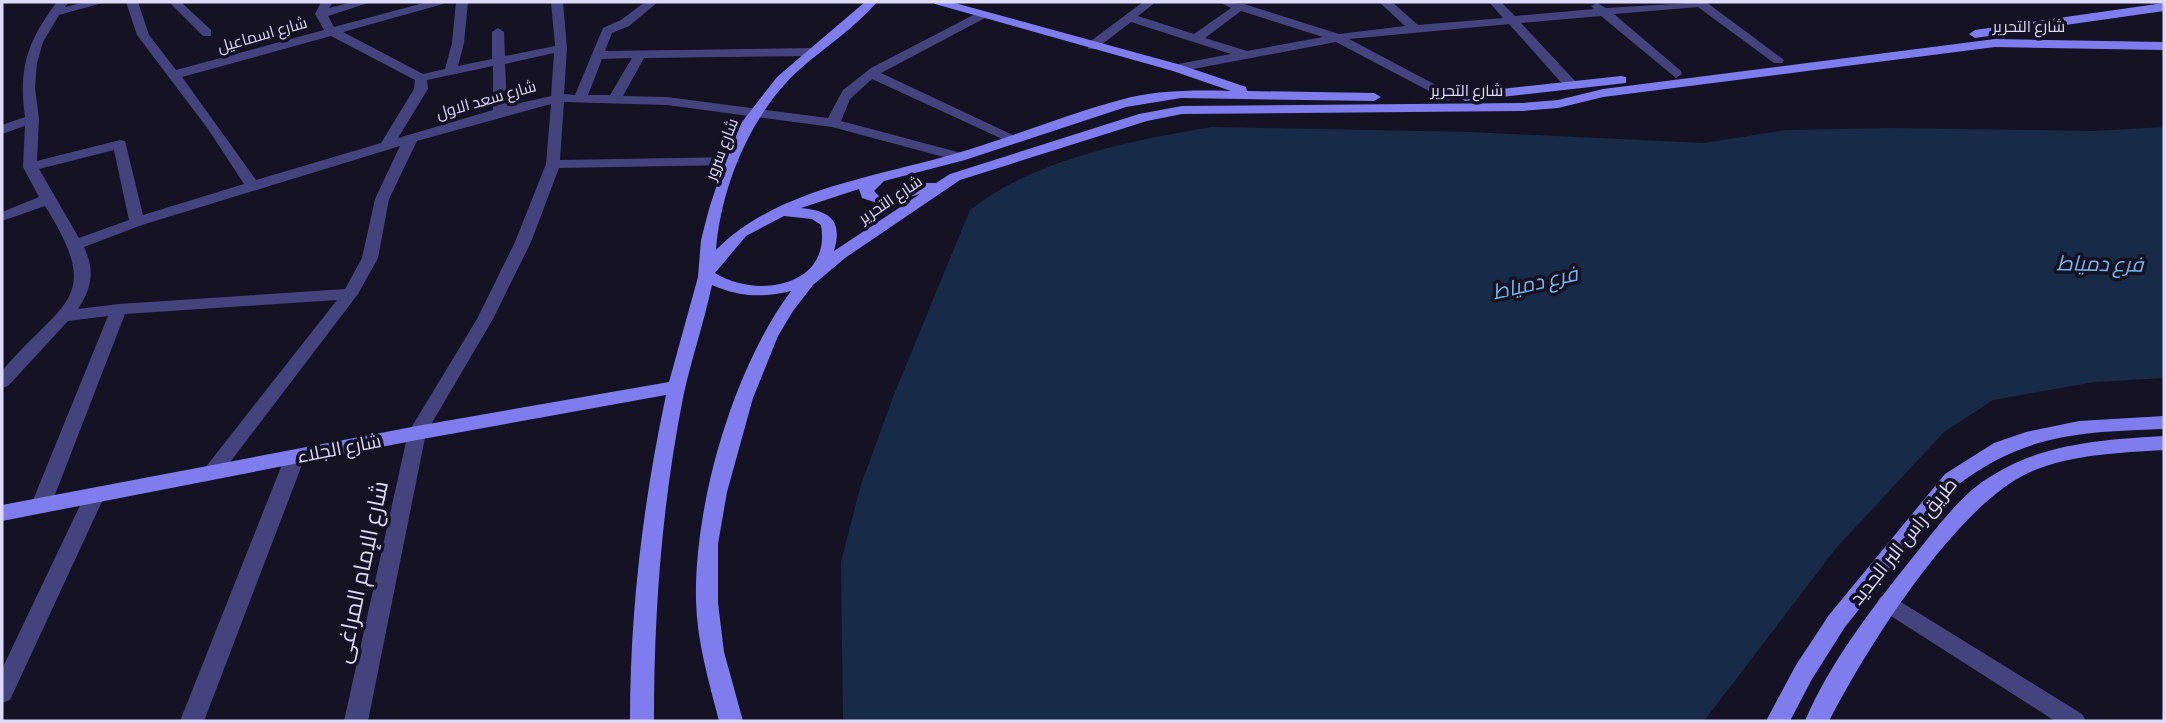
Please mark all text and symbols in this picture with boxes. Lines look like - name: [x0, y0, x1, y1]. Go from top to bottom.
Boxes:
- street label: شارع اسماعيل: [215, 12, 310, 58]
- street label: شارع التحرير: [1992, 16, 2065, 38]
- street label: شارع سعد الاول: [434, 75, 539, 125]
- street label: شارع التحرير: [1430, 80, 1503, 102]
- street label: شارع سرور: [700, 115, 744, 185]
- street label: شارع التحرير: [854, 170, 927, 230]
- water label: فرع دمياط: [2056, 249, 2145, 279]
- water label: فرع دمياط: [1490, 259, 1582, 306]
- street label: شارع الجلاء: [295, 428, 384, 470]
- street label: طريق راس البر الجديد: [1844, 473, 1962, 610]
- street label: شارع الإمام المراغى: [327, 478, 396, 666]

